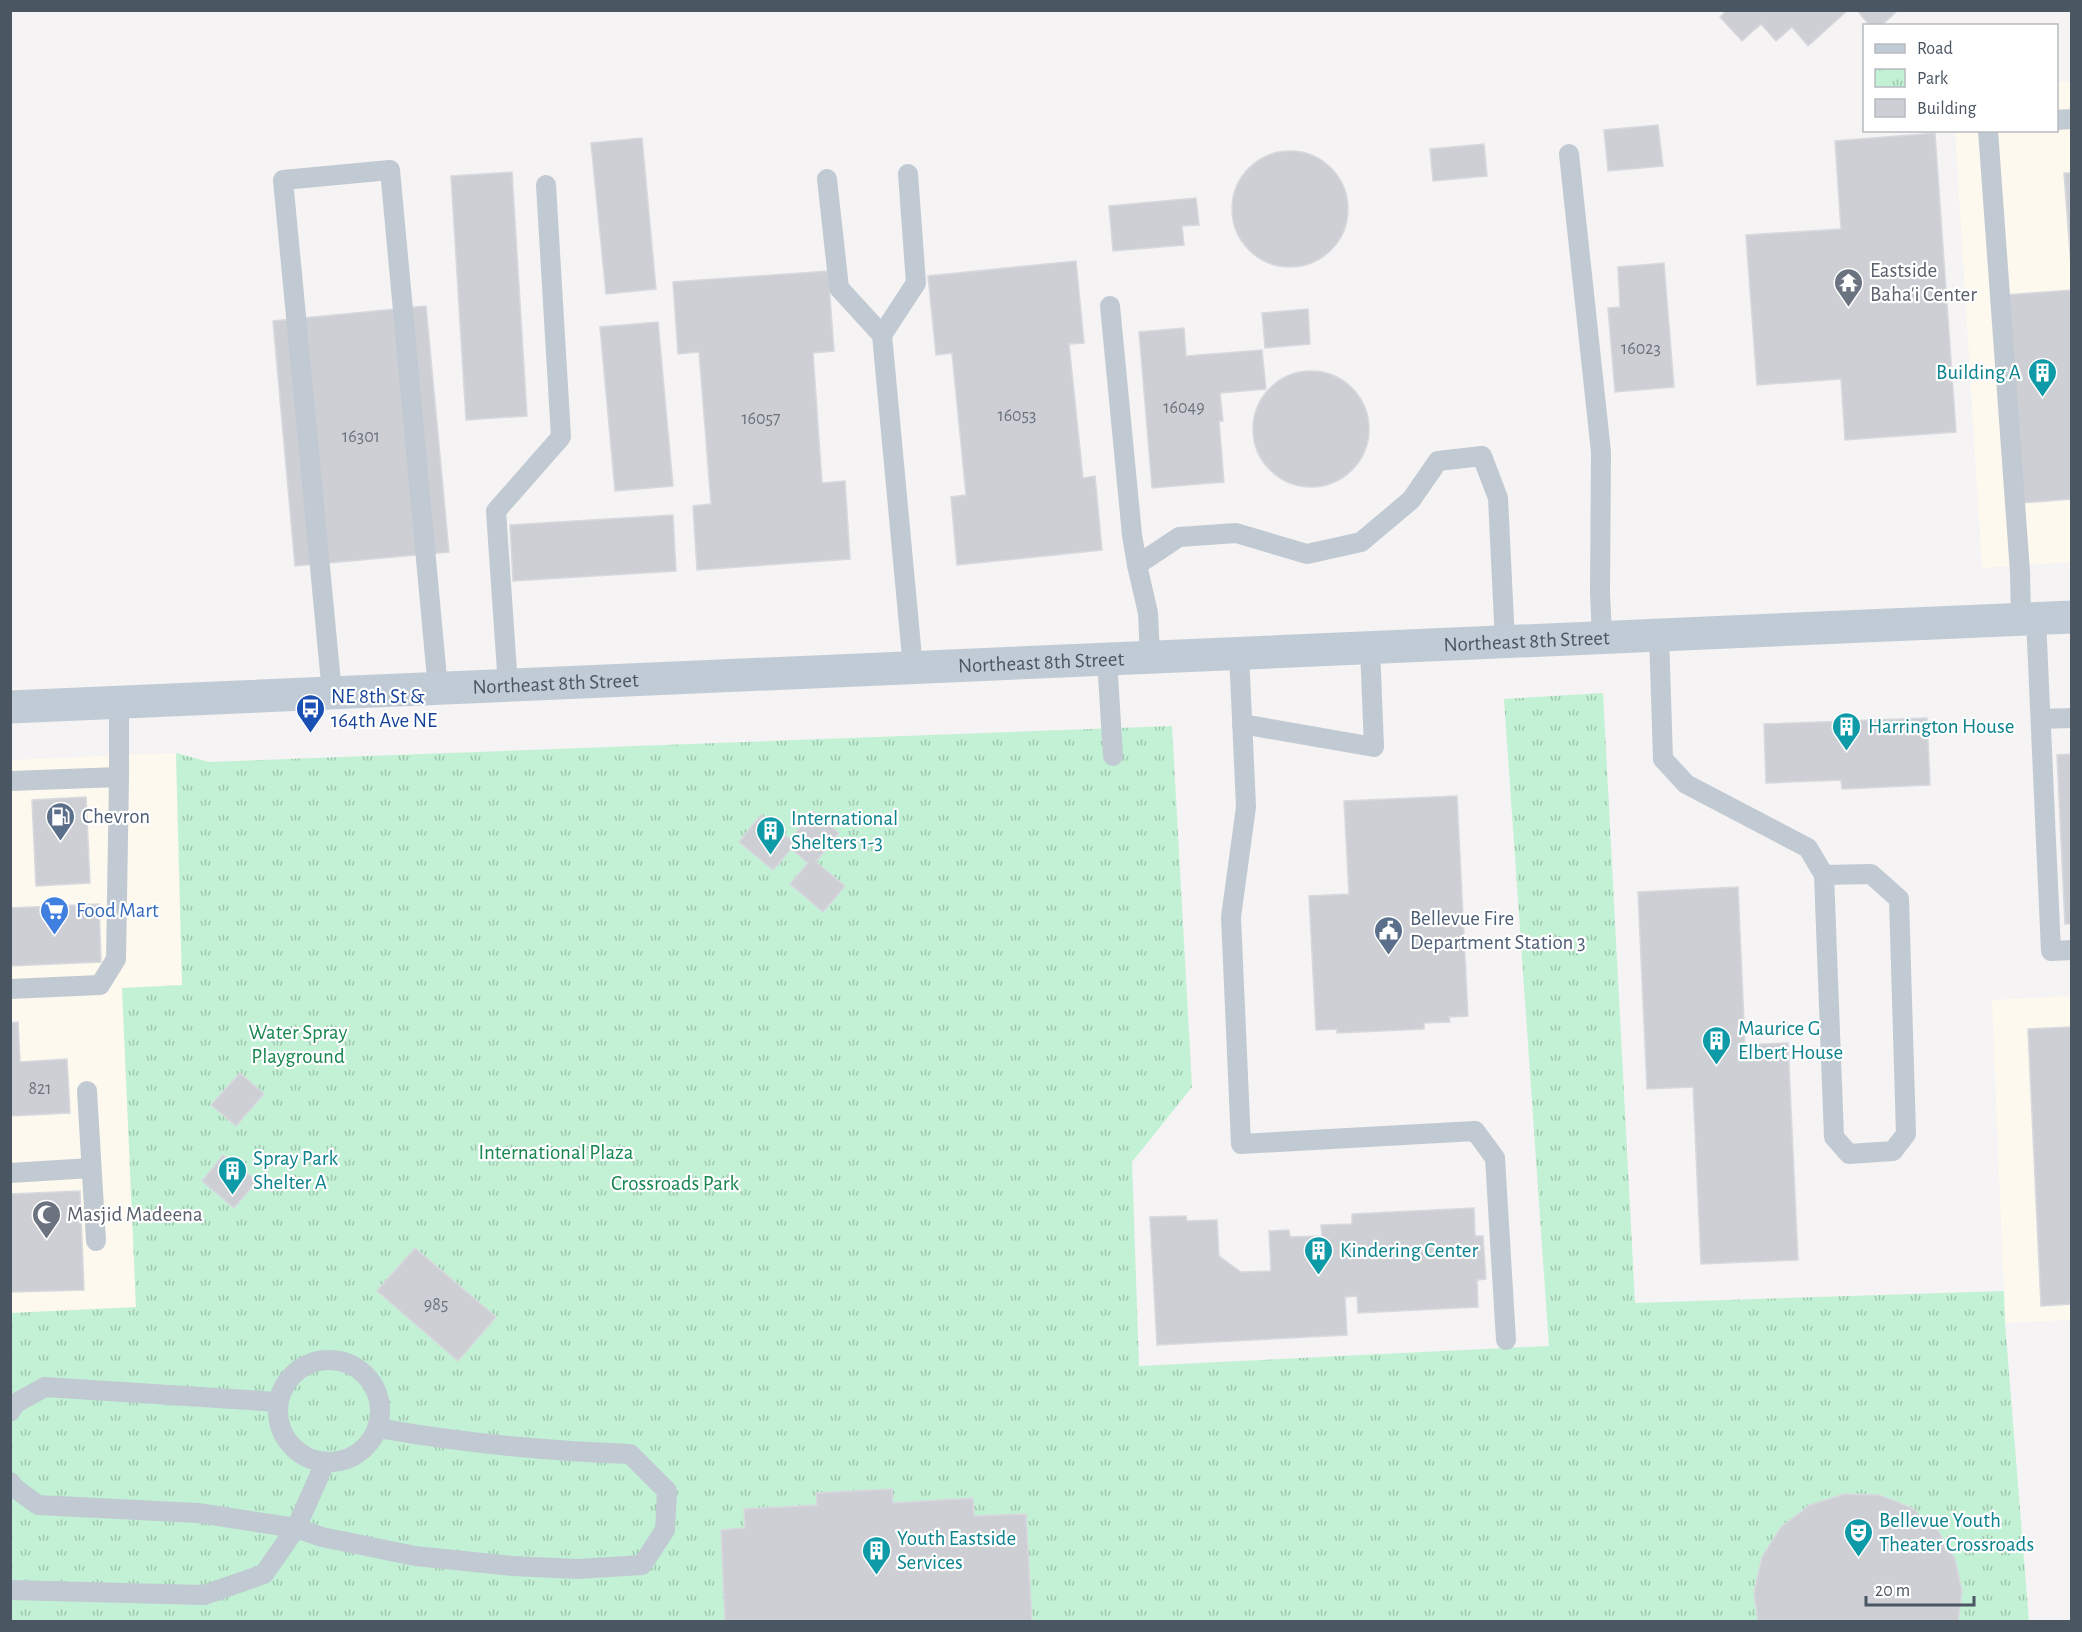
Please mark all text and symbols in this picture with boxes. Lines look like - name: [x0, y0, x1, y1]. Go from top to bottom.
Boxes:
- legend: [1863, 24, 2058, 132]
- text: Road: [1917, 40, 1953, 58]
- text: Park: [1917, 70, 1949, 88]
- text: Building: [1917, 100, 1977, 118]
- place label: Eastside Baha'i Center: [1870, 260, 1977, 305]
- temple icon: Eastside Baha'i Center: [1833, 266, 1865, 308]
- house number: 16023: [1621, 340, 1661, 358]
- building icon: Building A: [2026, 356, 2058, 398]
- place label: Building A: [1936, 362, 2021, 383]
- house number: 16049: [1163, 399, 1205, 417]
- house number: 16053: [997, 407, 1037, 425]
- house number: 16057: [741, 410, 781, 428]
- house number: 16301: [342, 428, 380, 446]
- street label: Northeast 8th Street: [1443, 627, 1610, 655]
- street label: Northeast 8th Street: [957, 648, 1125, 677]
- street label: Northeast 8th Street: [472, 670, 639, 698]
- place label: NE 8th St & 164th Ave NE: [331, 686, 437, 731]
- bus stop icon: NE 8th St & 164th Ave NE: [294, 692, 326, 734]
- building icon: Harrington House: [1831, 710, 1863, 752]
- place label: Harrington House: [1868, 716, 2014, 737]
- fuel station icon: Chevron: [45, 800, 77, 842]
- place label: Chevron: [82, 806, 150, 827]
- place label: International Shelters 1-3: [791, 808, 898, 853]
- building icon: International Shelters 1-3: [754, 814, 786, 856]
- supermarket icon: Food Mart: [39, 894, 71, 936]
- place label: Food Mart: [76, 900, 159, 921]
- place label: Bellevue Fire Department Station 3: [1410, 908, 1586, 953]
- public building icon: Bellevue Fire Department Station 3: [1373, 914, 1405, 956]
- place label: Maurice G Elbert House: [1738, 1018, 1843, 1063]
- park label: Water Spray Playground: [248, 1022, 348, 1067]
- building icon: Maurice G Elbert House: [1701, 1024, 1733, 1066]
- house number: 821: [29, 1080, 51, 1098]
- park label: International Plaza: [479, 1142, 634, 1163]
- place label: Spray Park Shelter A: [253, 1148, 338, 1193]
- building icon: Spray Park Shelter A: [216, 1154, 248, 1196]
- park label: Crossroads Park: [611, 1173, 740, 1194]
- mosque icon: Masjid Madeena: [30, 1198, 62, 1240]
- place label: Masjid Madeena: [67, 1204, 203, 1225]
- building icon: Kindering Center: [1303, 1234, 1335, 1276]
- place label: Kindering Center: [1340, 1240, 1478, 1261]
- house number: 985: [424, 1296, 448, 1314]
- place label: Bellevue Youth Theater Crossroads: [1879, 1510, 2034, 1555]
- theatre icon: Bellevue Youth Theater Crossroads: [1842, 1516, 1874, 1558]
- place label: Youth Eastside Services: [897, 1528, 1016, 1573]
- building icon: Youth Eastside Services: [860, 1534, 892, 1576]
- scale bar: [1866, 1569, 1974, 1607]
- text: 20 m: [1875, 1582, 1910, 1600]

